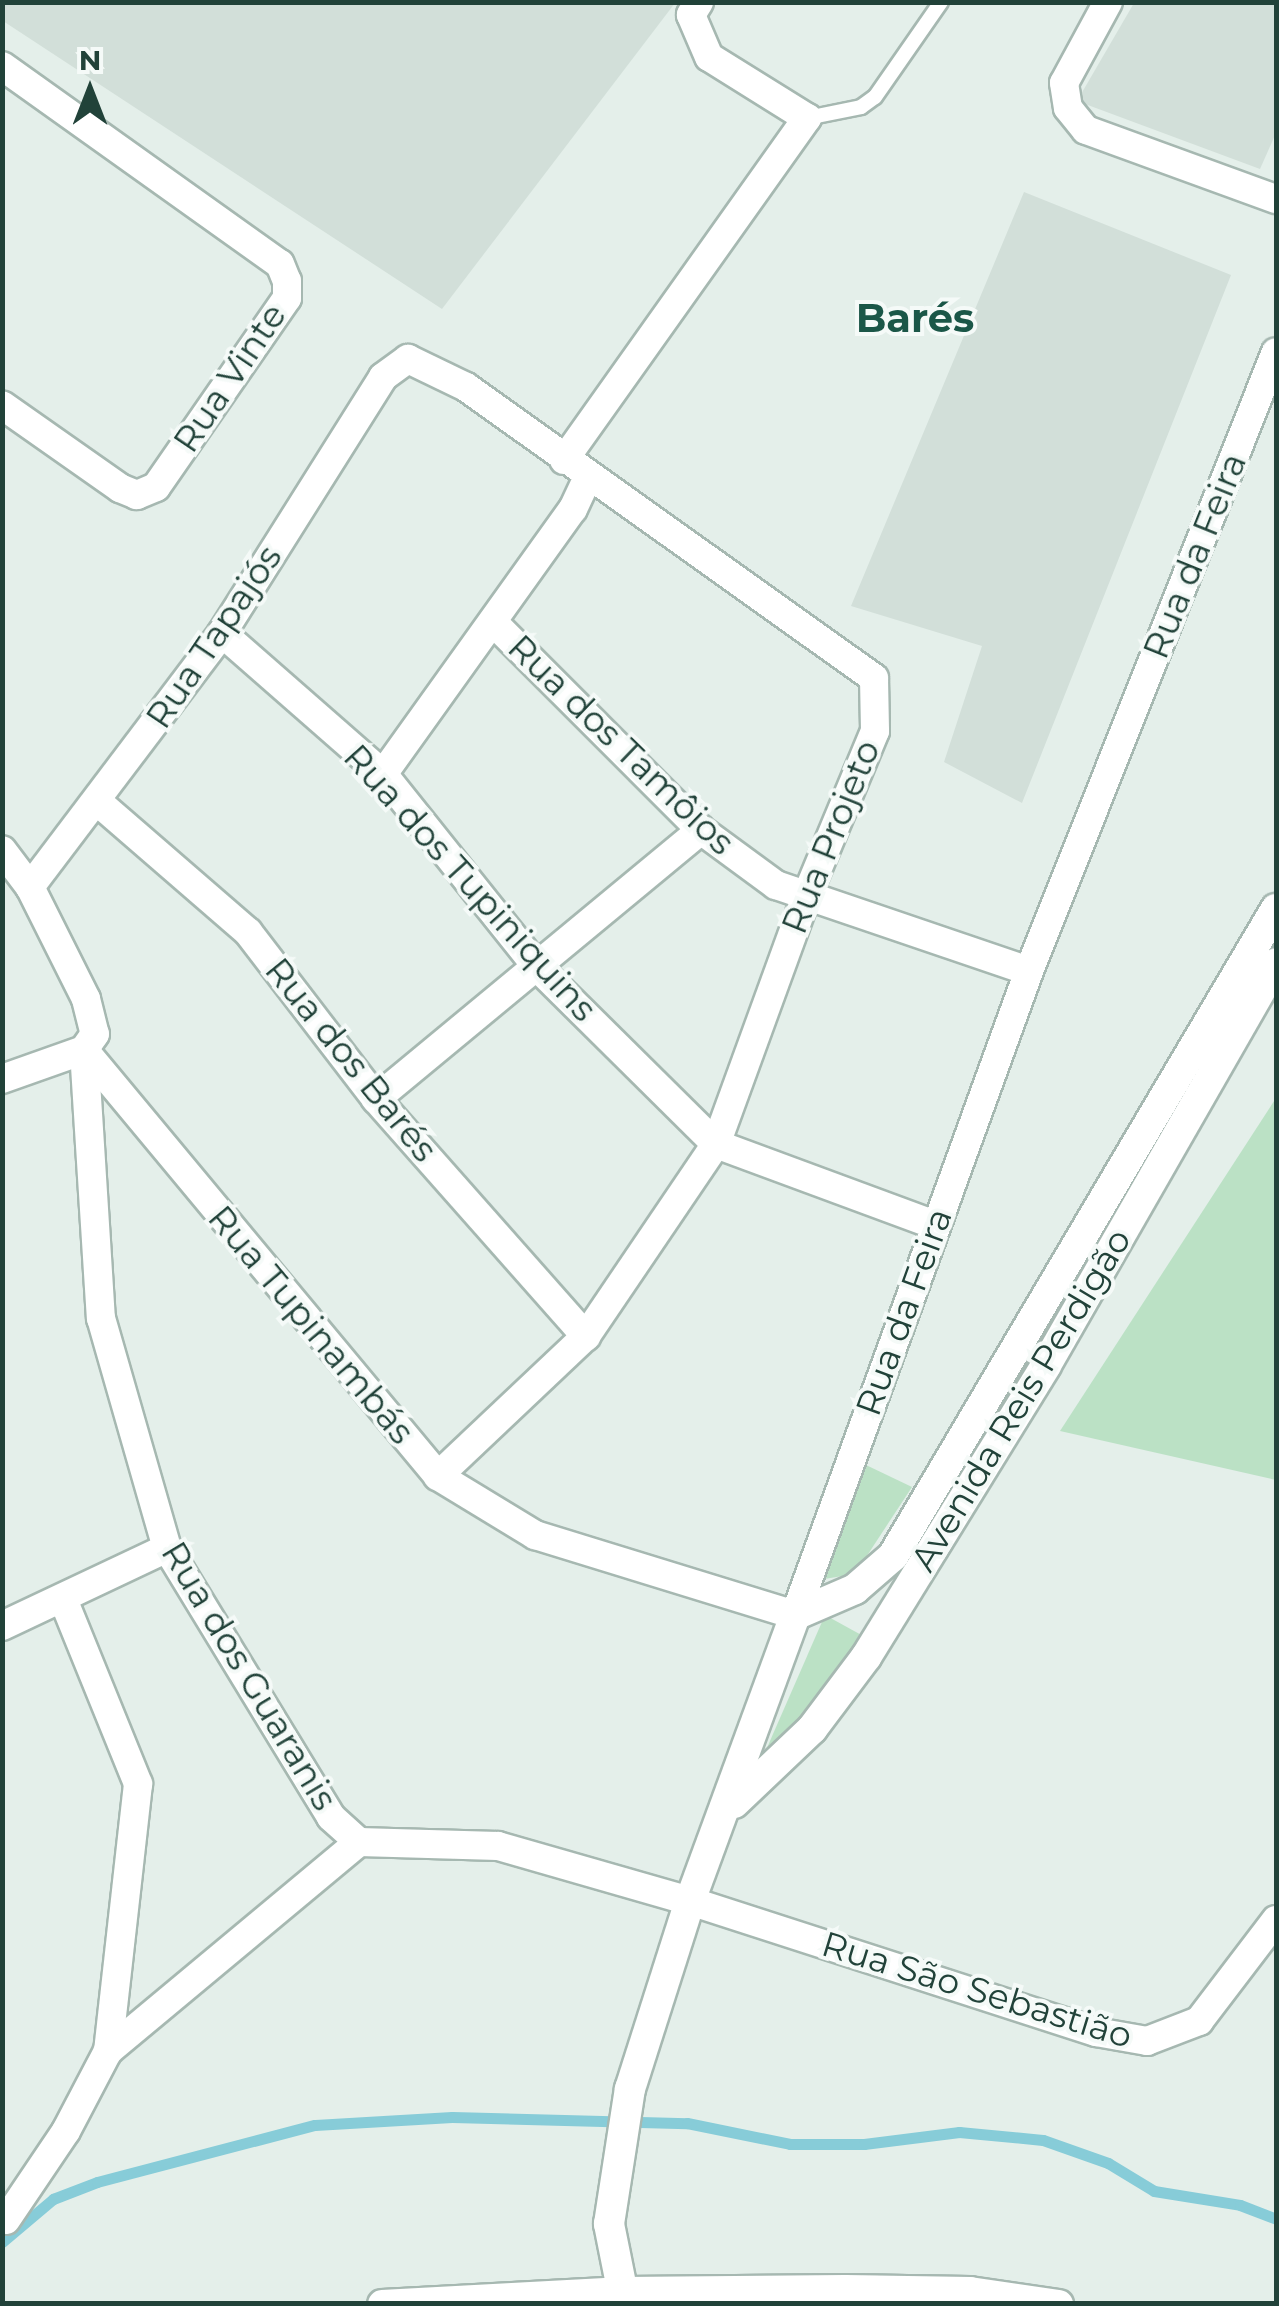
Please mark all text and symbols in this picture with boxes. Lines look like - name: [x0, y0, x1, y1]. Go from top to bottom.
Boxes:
- north arrow: [40, 40, 140, 140]
- text: N: [79, 43, 101, 77]
- district label: Barés: [856, 294, 974, 342]
- street label: Rua Vinte: [165, 296, 295, 460]
- street label: Rua da Feira: [1135, 447, 1255, 665]
- street label: Rua Tapajós: [138, 538, 290, 736]
- street label: Rua dos Tamôios: [499, 626, 743, 864]
- street label: Rua Projeto: [773, 734, 889, 940]
- street label: Rua dos Tupiniquins: [335, 736, 605, 1030]
- street label: Rua dos Barés: [256, 950, 446, 1170]
- street label: Rua Tupinambás: [199, 1197, 423, 1453]
- street label: Rua da Feira: [847, 1203, 961, 1421]
- street label: Avenida Reis Perdigão: [902, 1221, 1140, 1579]
- street label: Rua dos Guaranis: [152, 1534, 346, 1818]
- street label: Rua São Sebastião: [817, 1923, 1137, 2057]

